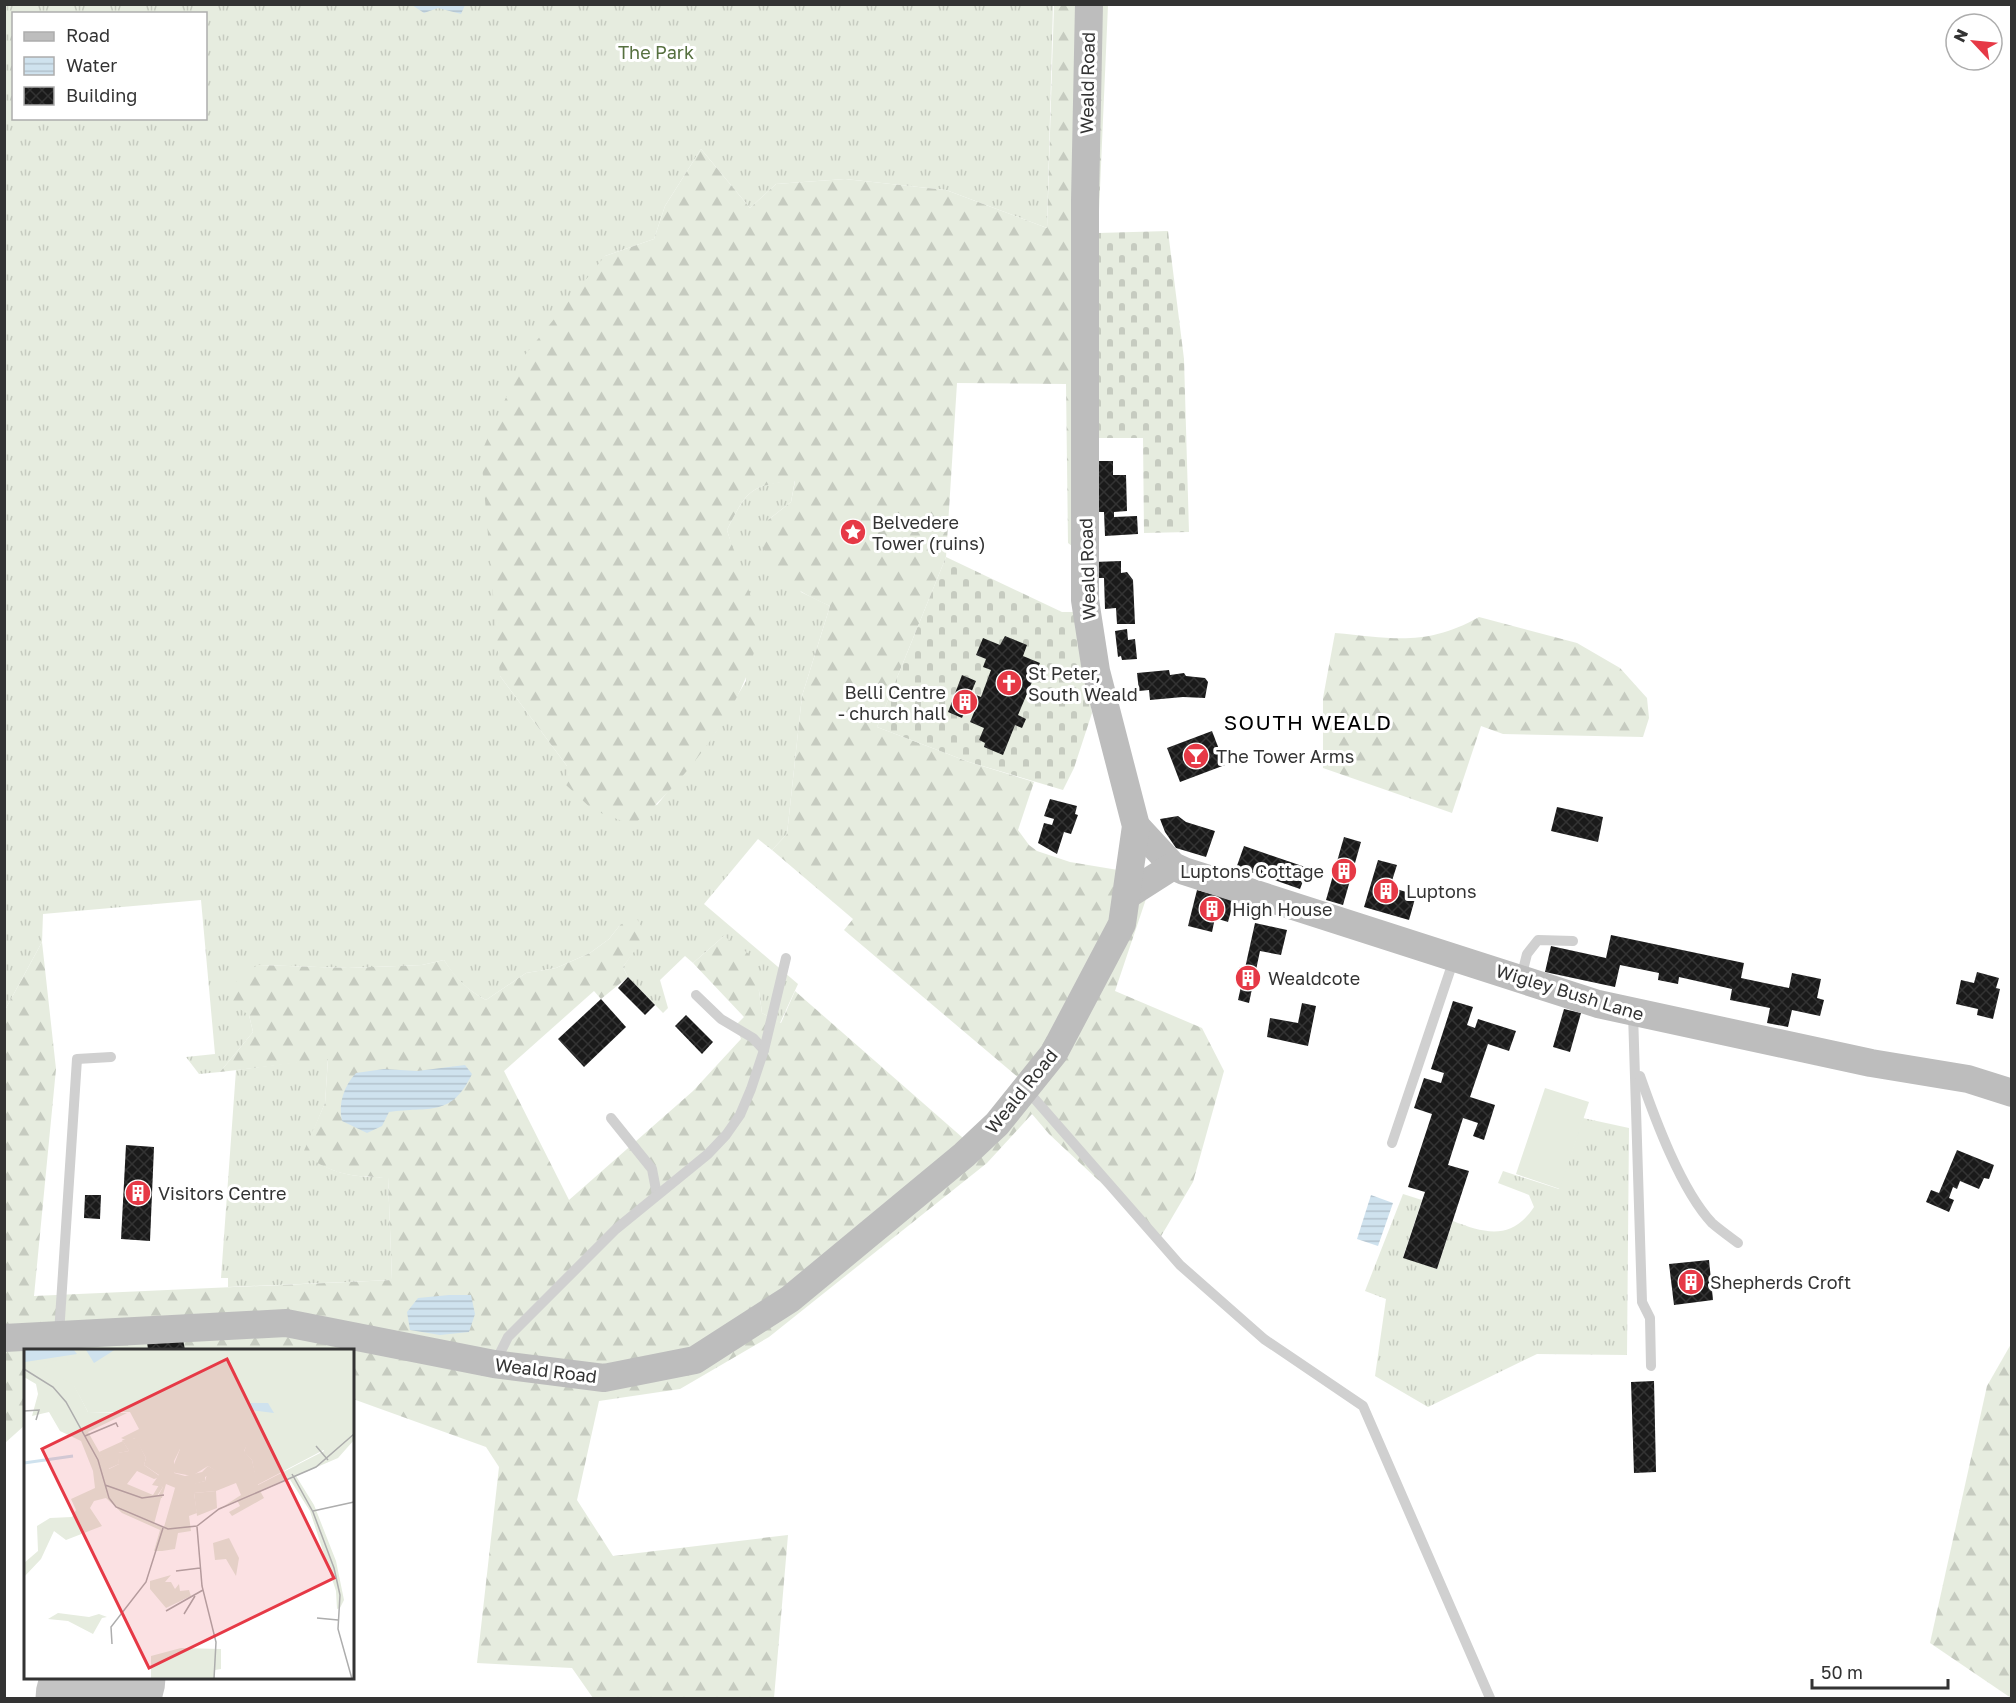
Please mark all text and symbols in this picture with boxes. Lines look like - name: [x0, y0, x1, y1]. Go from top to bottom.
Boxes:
- legend: [12, 12, 207, 120]
- north arrow: [1944, 12, 2004, 72]
- text: Road: [66, 24, 110, 46]
- text: N: [1949, 26, 1972, 45]
- street label: Weald Road: [1075, 32, 1099, 134]
- park label: The Park: [618, 41, 694, 63]
- text: Water: [66, 54, 117, 76]
- text: Building: [66, 84, 137, 106]
- place label: Belvedere Tower (ruins): [872, 511, 986, 554]
- place icon: Belvedere Tower (ruins): [838, 517, 868, 547]
- street label: Weald Road: [1074, 517, 1100, 621]
- place label: St Peter, South Weald: [1028, 662, 1138, 705]
- church icon: St Peter, South Weald: [994, 668, 1024, 698]
- place label: Belli Centre - church hall: [838, 681, 946, 724]
- building icon: Belli Centre - church hall: [950, 687, 980, 717]
- district label: SOUTH WEALD: [1224, 709, 1392, 735]
- bar icon: The Tower Arms: [1181, 741, 1211, 771]
- place label: The Tower Arms: [1216, 745, 1354, 767]
- building icon: Luptons Cottage: [1329, 856, 1359, 886]
- place label: Luptons Cottage: [1180, 860, 1324, 882]
- building icon: Luptons: [1371, 876, 1401, 906]
- place label: Luptons: [1406, 880, 1476, 902]
- building icon: High House: [1197, 894, 1227, 924]
- place label: High House: [1232, 898, 1333, 920]
- street label: Wigley Bush Lane: [1493, 959, 1647, 1025]
- building icon: Wealdcote: [1233, 963, 1263, 993]
- place label: Wealdcote: [1268, 967, 1360, 989]
- street label: Weald Road: [980, 1044, 1062, 1138]
- building icon: Visitors Centre: [123, 1178, 153, 1208]
- place label: Visitors Centre: [158, 1182, 286, 1204]
- building icon: Shepherds Croft: [1676, 1267, 1706, 1297]
- place label: Shepherds Croft: [1710, 1271, 1851, 1293]
- inset map: [24, 1349, 354, 1679]
- street label: Weald Road: [494, 1353, 598, 1387]
- scale bar: [1812, 1652, 1948, 1690]
- text: 50 m: [1821, 1661, 1863, 1683]

